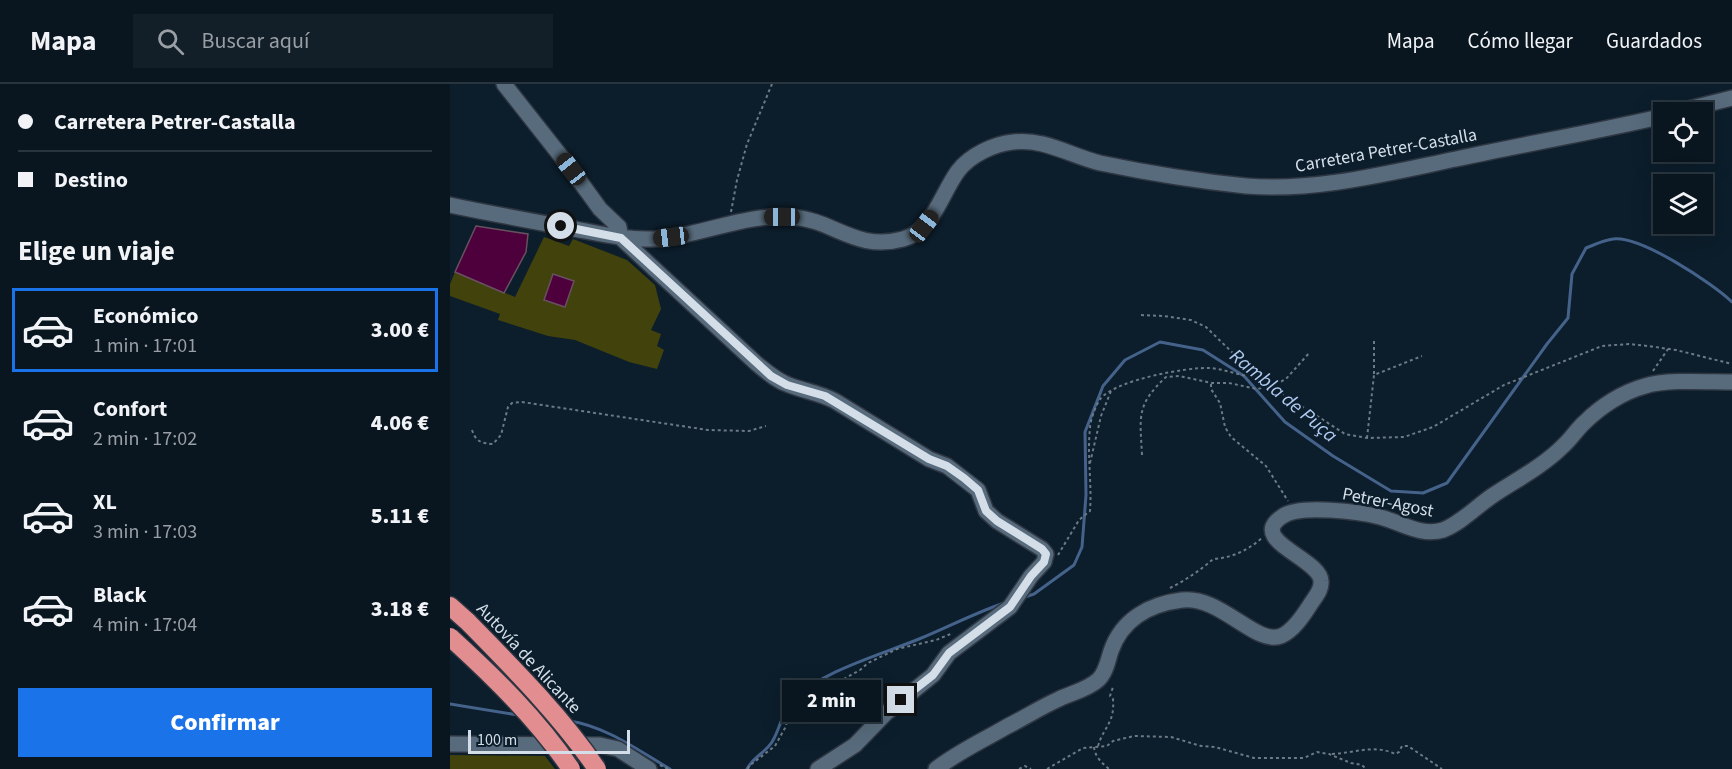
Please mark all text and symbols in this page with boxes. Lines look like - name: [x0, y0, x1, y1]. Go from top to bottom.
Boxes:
- search box: [133, 14, 553, 68]
- text: Mapa: [30, 21, 97, 61]
- icon: search: [154, 25, 187, 58]
- text: Buscar aquí: [202, 25, 309, 57]
- text: Mapa: [1387, 26, 1435, 56]
- text: Cómo llegar: [1468, 26, 1573, 56]
- text: Guardados: [1606, 26, 1702, 56]
- map controls: [1653, 102, 1713, 234]
- button: locate: [1653, 102, 1713, 162]
- text: Carretera Petrer-Castalla: [54, 106, 296, 138]
- street label: Carretera Petrer-Castalla: [1293, 122, 1479, 179]
- car: [553, 149, 589, 189]
- text: Destino: [54, 164, 128, 196]
- button: layers: [1653, 174, 1713, 234]
- car: [906, 206, 942, 246]
- car: [764, 208, 800, 226]
- route start: [547, 212, 574, 239]
- car: [652, 226, 690, 248]
- text: Elige un viaje: [18, 232, 175, 271]
- text: Económico: [93, 300, 198, 332]
- icon: car: [21, 303, 75, 357]
- text: 3.00 €: [371, 314, 429, 346]
- text: 1 min · 17:01: [93, 332, 197, 360]
- water label: Rambla de Puça: [1223, 342, 1343, 449]
- text: Confort: [93, 393, 167, 425]
- icon: car: [21, 396, 75, 450]
- text: 4.06 €: [371, 407, 429, 439]
- text: 2 min · 17:02: [93, 425, 197, 453]
- street label: Petrer-Agost: [1340, 481, 1436, 524]
- text: XL: [93, 486, 117, 518]
- icon: car: [21, 489, 75, 543]
- text: 5.11 €: [371, 500, 429, 532]
- text: 3 min · 17:03: [93, 518, 197, 546]
- text: Black: [93, 579, 147, 611]
- icon: car: [21, 582, 75, 636]
- text: 3.18 €: [371, 593, 429, 625]
- street label: Autovía de Alicante: [471, 597, 587, 719]
- text: 4 min · 17:04: [93, 611, 197, 639]
- callout: 2 min: [781, 679, 880, 721]
- route end: [887, 686, 914, 713]
- text: 2 min: [807, 687, 856, 715]
- button: Confirmar: [18, 688, 432, 757]
- scale bar: [468, 727, 630, 754]
- text: 100 m: [477, 729, 517, 751]

